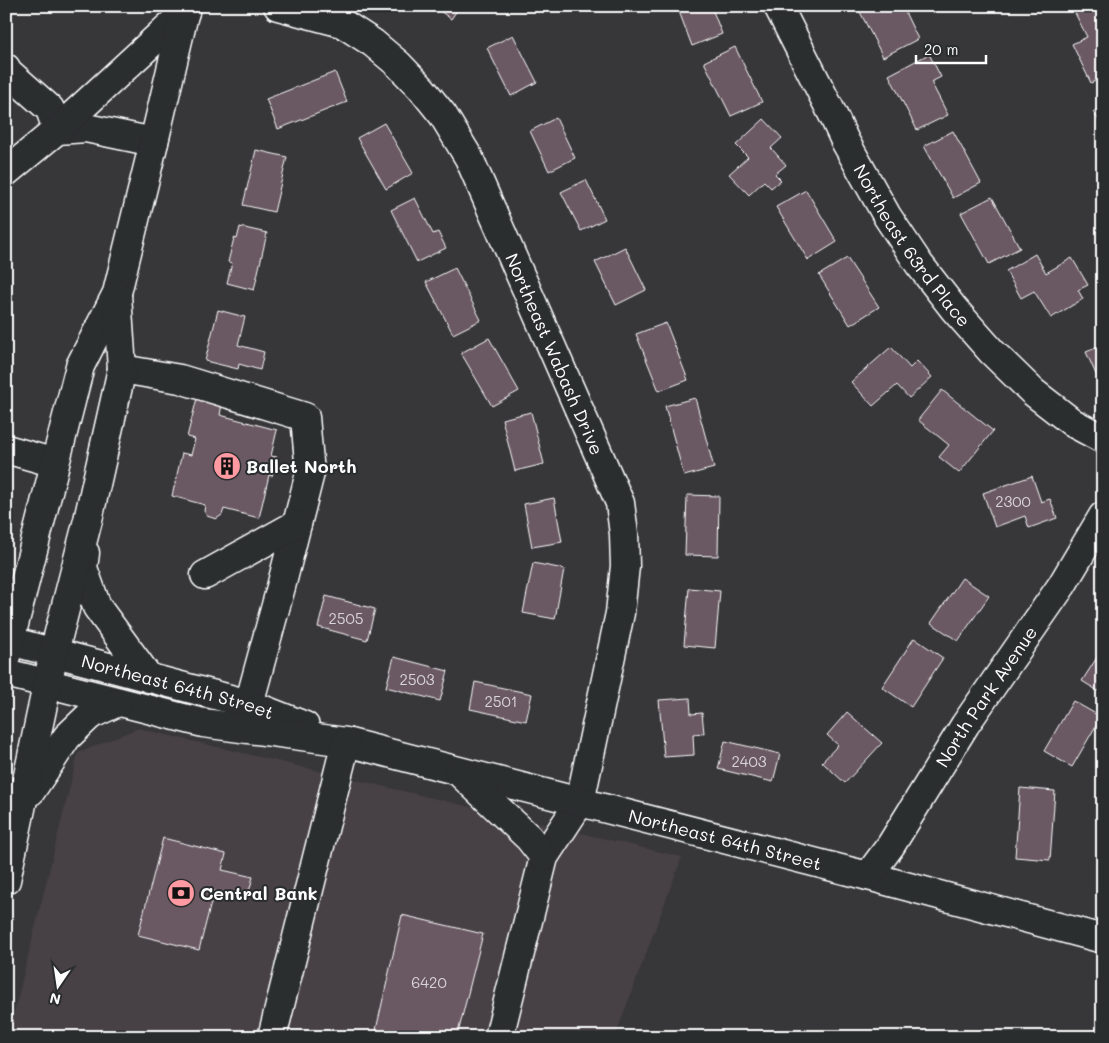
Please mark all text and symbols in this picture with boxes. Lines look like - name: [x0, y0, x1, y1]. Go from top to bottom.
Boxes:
- scale bar: [916, 32, 986, 64]
- text: 20 m: [924, 39, 958, 59]
- street label: Northeast 63rd Place: [848, 160, 976, 332]
- street label: Northeast Wabash Drive: [500, 249, 609, 459]
- building icon: Ballet North: [212, 451, 242, 481]
- place label: Ballet North: [246, 454, 357, 478]
- house number: 2300: [995, 491, 1031, 511]
- house number: 2505: [328, 608, 364, 628]
- street label: North Park Avenue: [930, 621, 1042, 772]
- street label: Northeast 64th Street: [79, 648, 278, 725]
- house number: 2503: [399, 669, 435, 689]
- house number: 2501: [484, 691, 518, 711]
- house number: 2403: [731, 751, 767, 771]
- street label: Northeast 64th Street: [626, 803, 824, 876]
- bank icon: Central Bank: [166, 878, 196, 908]
- place label: Central Bank: [200, 881, 317, 905]
- north arrow: [32, 960, 82, 1010]
- house number: 6420: [411, 972, 447, 992]
- text: N: [48, 989, 62, 1010]

